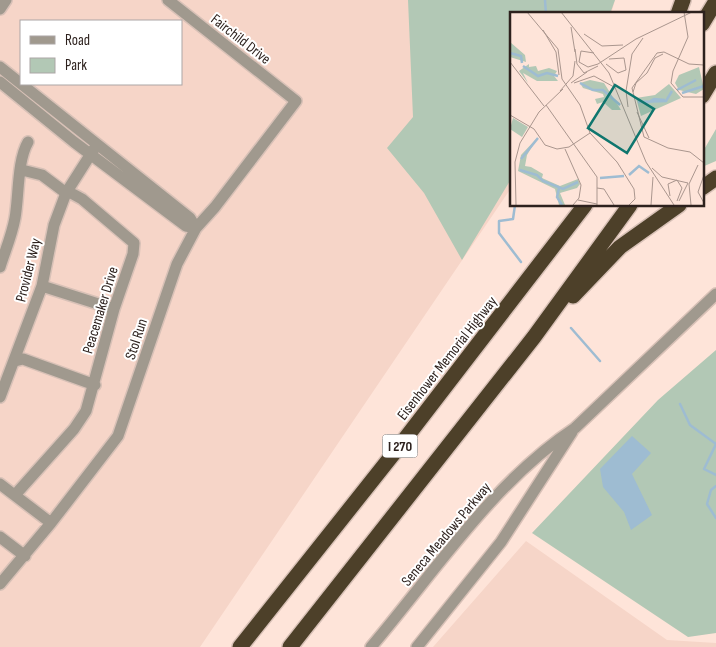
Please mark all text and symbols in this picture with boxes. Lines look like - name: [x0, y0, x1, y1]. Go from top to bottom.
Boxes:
- street label: Fairchild Drive: [207, 10, 274, 69]
- inset map: [510, 12, 704, 206]
- legend: [20, 20, 182, 85]
- text: Road: [65, 31, 90, 50]
- text: Park: [65, 56, 87, 75]
- street label: Provider Way: [11, 236, 46, 304]
- street label: Peacemaker Drive: [78, 264, 123, 356]
- street label: Eisenhower Memorial Highway: [393, 292, 502, 424]
- street label: Stol Run: [121, 316, 152, 362]
- road number: I 270: [382, 434, 418, 458]
- street label: Seneca Meadows Parkway: [397, 478, 496, 590]

